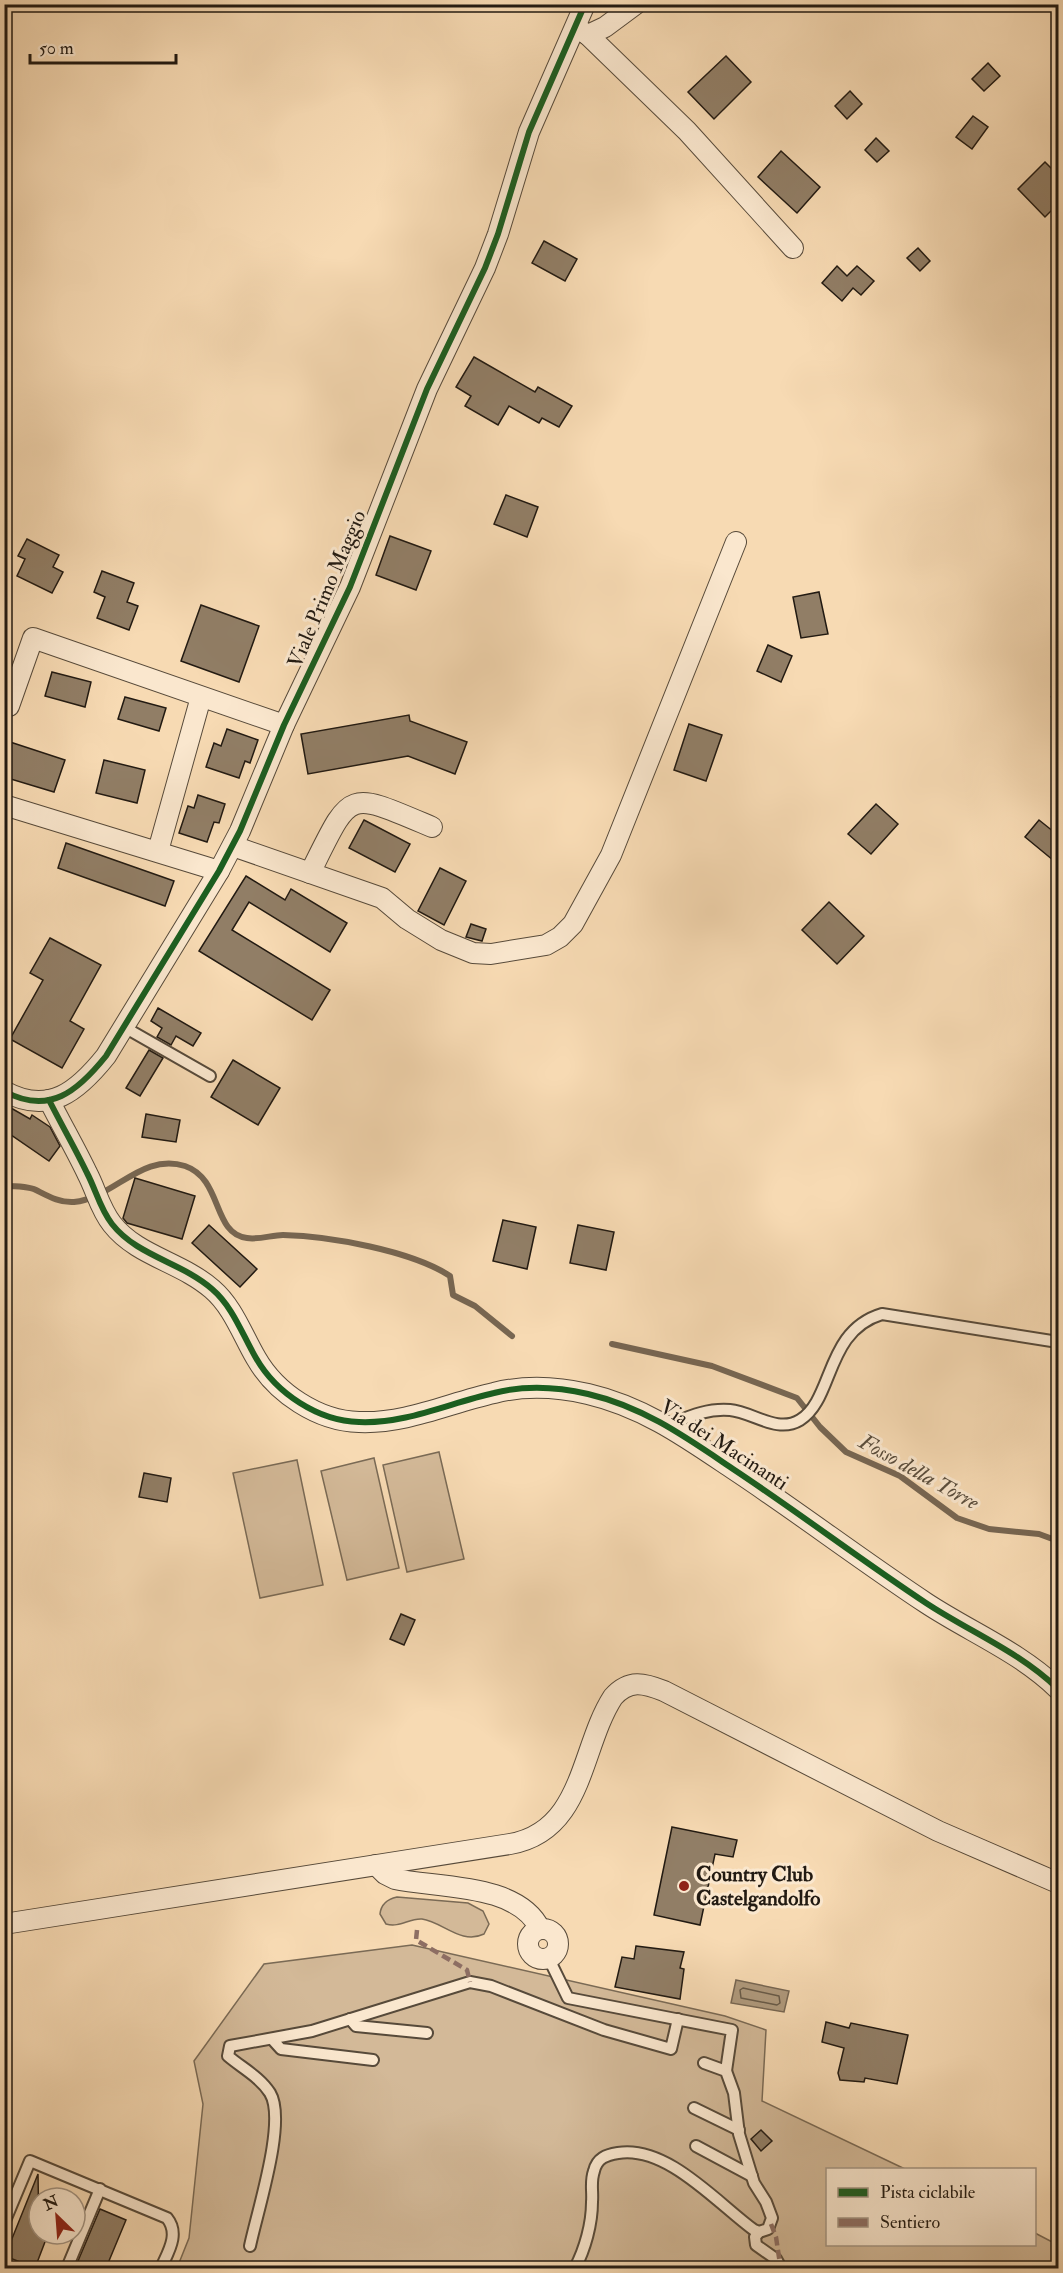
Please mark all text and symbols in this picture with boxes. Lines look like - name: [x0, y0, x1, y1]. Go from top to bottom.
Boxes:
- scale bar: [30, 27, 176, 65]
- text: 50 m: [39, 37, 74, 60]
- street label: Viale Primo Maggio: [282, 506, 372, 672]
- street label: Via dei Macinanti: [655, 1393, 794, 1497]
- water label: Fosso della Torre: [853, 1427, 985, 1517]
- place label: Country Club Castelgandolfo: [696, 1861, 820, 1912]
- marker: Country Club Castelgandolfo: [677, 1879, 691, 1893]
- legend: [826, 2168, 1036, 2246]
- text: Pista ciclabile: [880, 2181, 976, 2204]
- north arrow: [27, 2186, 87, 2246]
- text: N: [39, 2191, 62, 2216]
- text: Sentiero: [880, 2211, 940, 2234]

